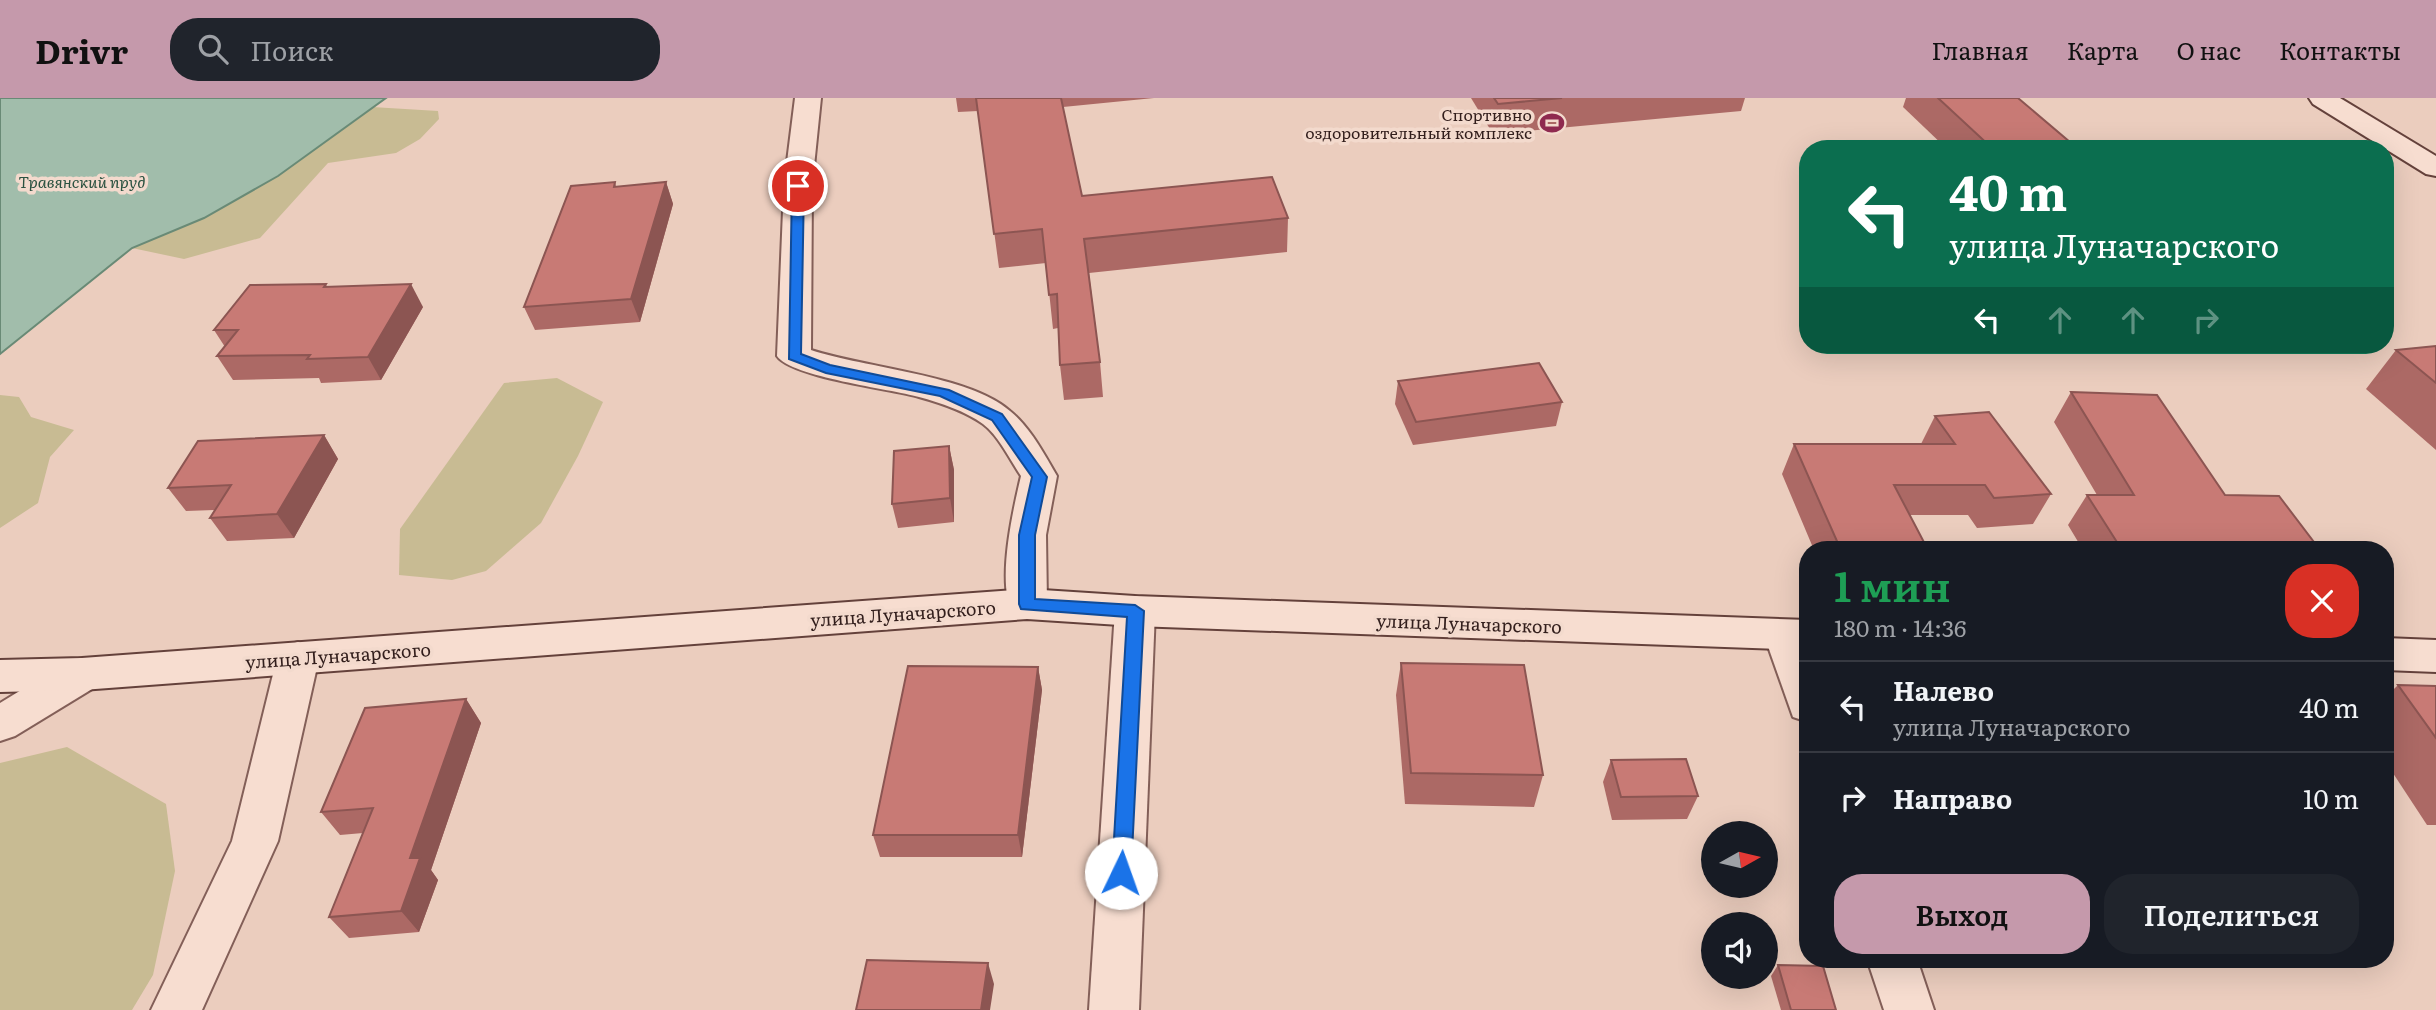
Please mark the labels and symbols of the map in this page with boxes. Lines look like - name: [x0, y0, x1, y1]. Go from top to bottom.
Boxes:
- place label: Спортивно оздоровительный комплекс: [1305, 102, 1532, 144]
- sports icon: Спортивно оздоровительный комплекс: [1538, 109, 1566, 137]
- pin: [768, 156, 828, 216]
- water label: Травянский пруд: [19, 169, 145, 193]
- street label: улица Луначарского: [809, 593, 997, 633]
- street label: улица Луначарского: [1376, 606, 1562, 640]
- street label: улица Луначарского: [244, 635, 432, 675]
- north arrow: [1701, 821, 1778, 898]
- position arrow: [1084, 836, 1158, 910]

